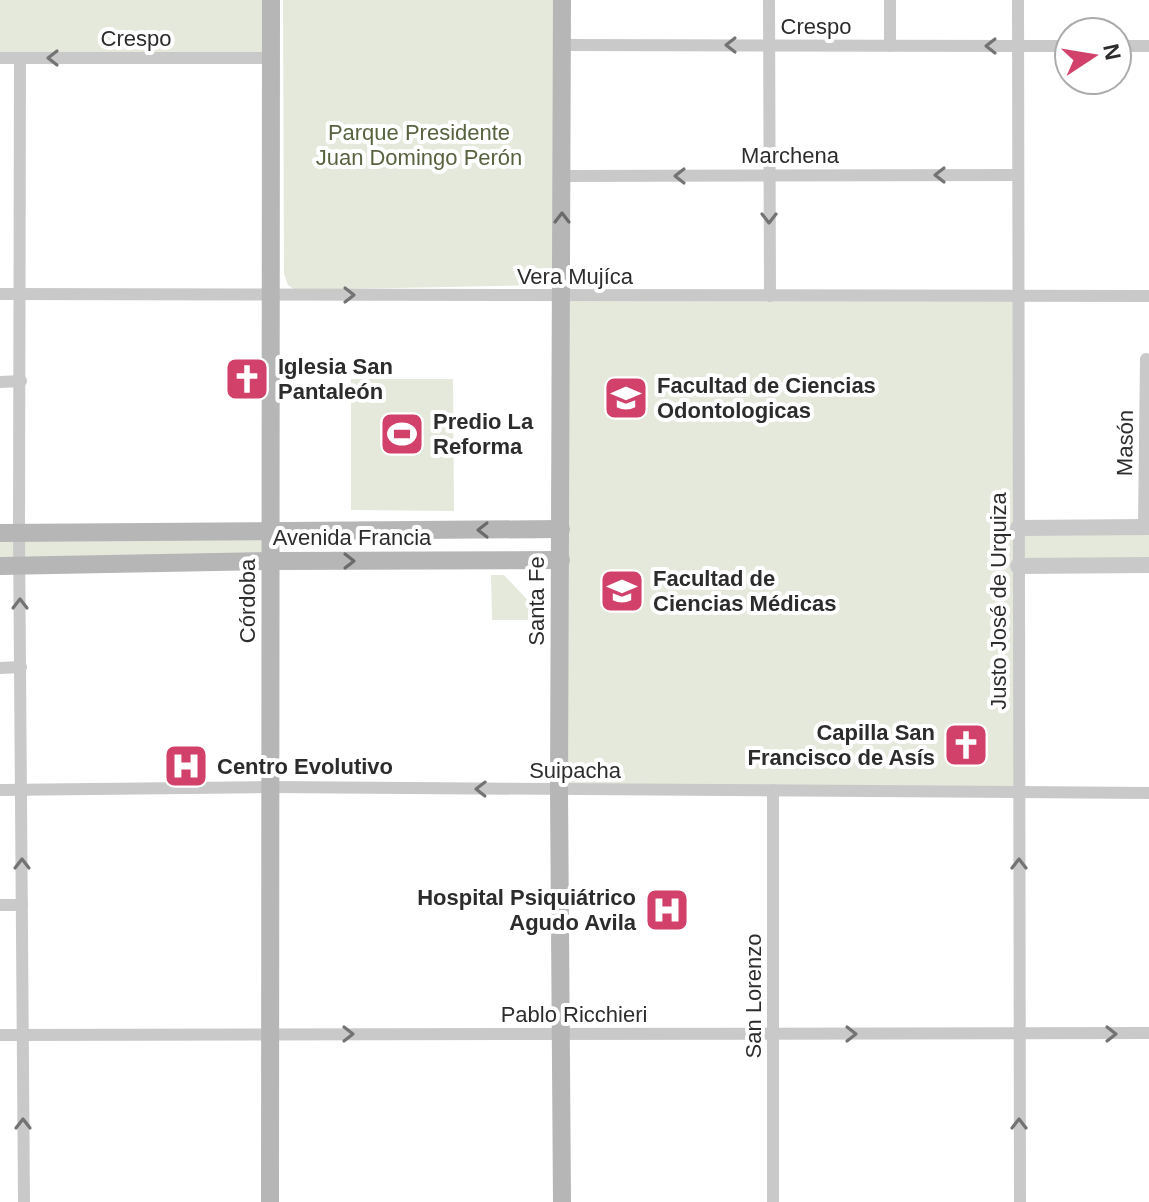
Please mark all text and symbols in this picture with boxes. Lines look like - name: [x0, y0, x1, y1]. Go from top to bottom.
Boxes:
- street label: Crespo: [781, 14, 851, 39]
- north arrow: [1053, 16, 1133, 96]
- street label: Crespo: [101, 26, 171, 51]
- one-way arrow: [724, 37, 737, 54]
- one-way arrow: [984, 37, 997, 55]
- text: N: [1098, 42, 1126, 62]
- one-way arrow: [46, 49, 59, 67]
- park label: Parque Presidente Juan Domingo Perón: [316, 120, 522, 170]
- street label: Marchena: [741, 143, 840, 168]
- one-way arrow: [933, 166, 946, 184]
- one-way arrow: [673, 167, 686, 185]
- one-way arrow: [553, 211, 571, 224]
- one-way arrow: [760, 212, 778, 225]
- street label: Vera Mujíca: [517, 264, 634, 289]
- one-way arrow: [343, 286, 356, 304]
- place label: Iglesia San Pantaleón: [278, 354, 393, 404]
- church icon: Iglesia San Pantaleón: [223, 355, 271, 403]
- place label: Facultad de Ciencias Odontologicas: [657, 373, 876, 423]
- school or university icon: Facultad de Ciencias Odontologicas: [602, 374, 650, 422]
- place label: Predio La Reforma: [433, 409, 534, 459]
- sports icon: Predio La Reforma: [378, 410, 426, 458]
- street label: Masón: [1112, 410, 1138, 476]
- street label: Justo José de Urquiza: [986, 491, 1011, 710]
- one-way arrow: [476, 521, 489, 538]
- street label: Avenida Francia: [273, 525, 432, 550]
- one-way arrow: [343, 552, 356, 570]
- street label: Santa Fe: [524, 556, 549, 646]
- street label: Córdoba: [235, 558, 260, 643]
- place label: Facultad de Ciencias Médicas: [653, 566, 836, 616]
- school or university icon: Facultad de Ciencias Médicas: [598, 567, 646, 615]
- one-way arrow: [11, 597, 29, 610]
- place label: Capilla San Francisco de Asís: [748, 720, 935, 770]
- church icon: Capilla San Francisco de Asís: [942, 721, 990, 769]
- hospital icon: Centro Evolutivo: [162, 742, 210, 790]
- place label: Centro Evolutivo: [217, 754, 393, 779]
- street label: Suipacha: [529, 758, 622, 783]
- one-way arrow: [474, 780, 487, 798]
- one-way arrow: [13, 857, 31, 870]
- one-way arrow: [1010, 857, 1028, 870]
- place label: Hospital Psiquiátrico Agudo Avila: [417, 885, 637, 935]
- hospital icon: Hospital Psiquiátrico Agudo Avila: [643, 886, 691, 934]
- street label: San Lorenzo: [741, 934, 766, 1058]
- street label: Pablo Ricchieri: [501, 1002, 647, 1027]
- one-way arrow: [342, 1025, 355, 1043]
- one-way arrow: [845, 1025, 858, 1043]
- one-way arrow: [1105, 1025, 1118, 1043]
- one-way arrow: [14, 1117, 32, 1130]
- one-way arrow: [1010, 1117, 1028, 1130]

